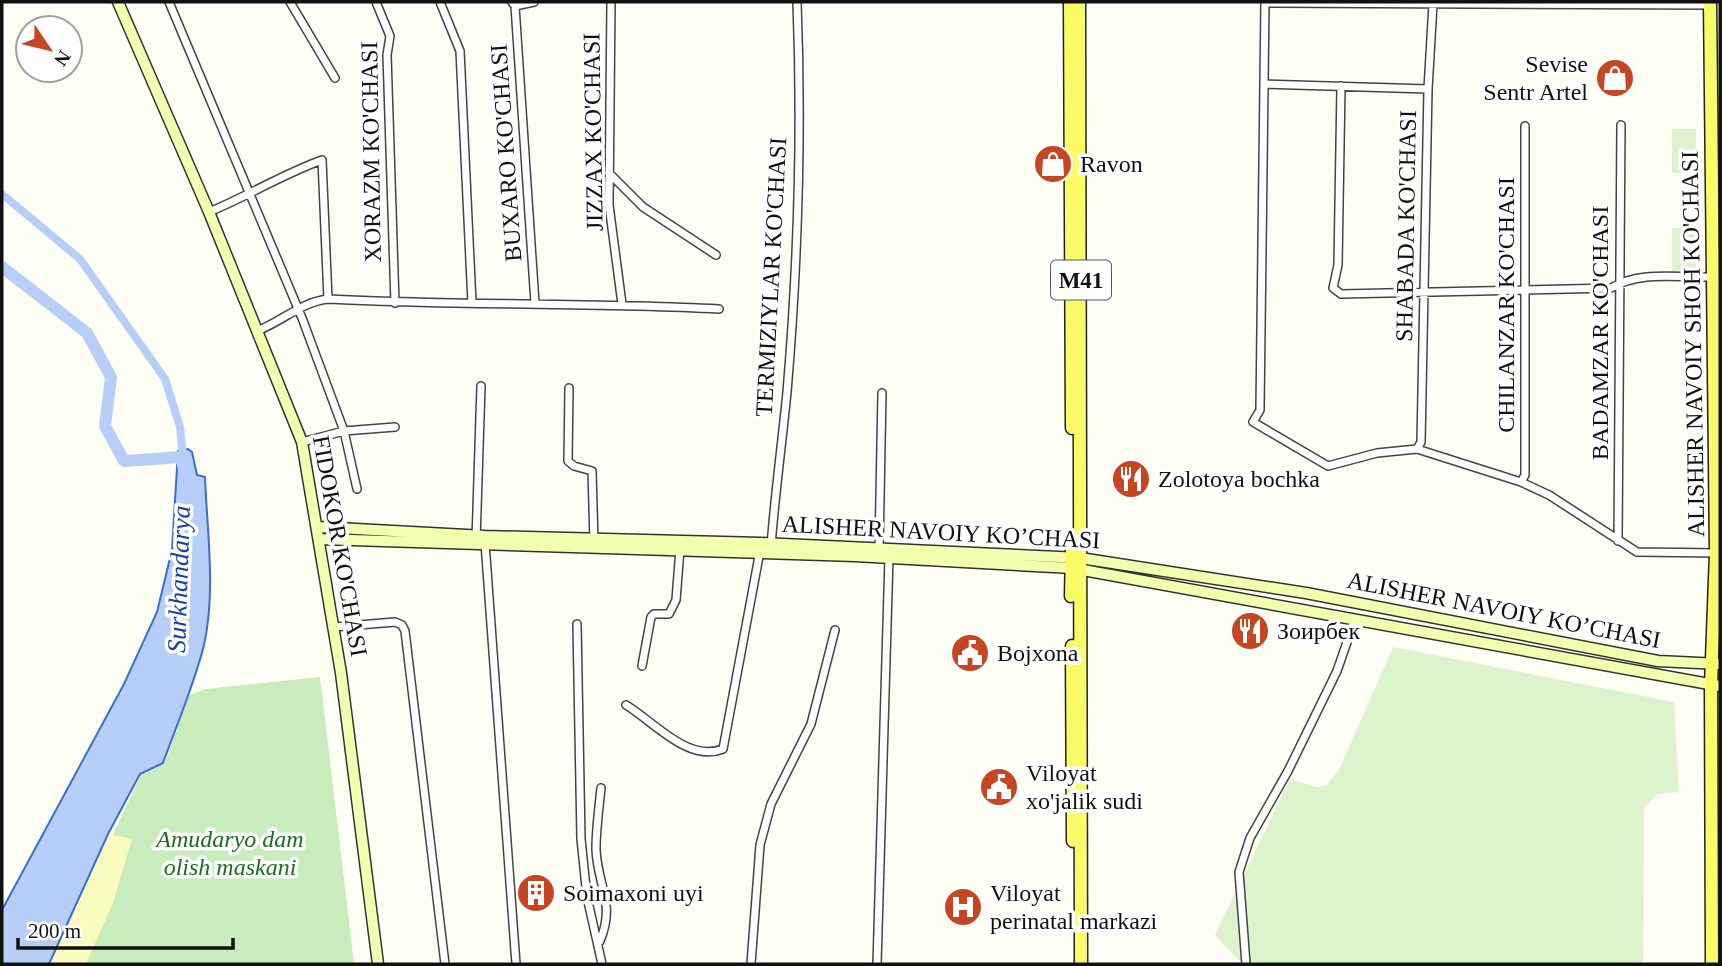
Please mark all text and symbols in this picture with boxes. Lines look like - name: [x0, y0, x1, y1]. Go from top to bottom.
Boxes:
- north arrow: [14, 14, 84, 84]
- street label: JIZZAX KO'CHASI: [578, 33, 608, 231]
- street label: XORAZM KO'CHASI: [356, 41, 386, 263]
- street label: BUXARO KO'CHASI: [485, 43, 527, 263]
- text: N: [50, 47, 75, 70]
- place label: Sevise Sentr Artel: [1483, 51, 1588, 105]
- shop icon: Sevise Sentr Artel: [1594, 57, 1636, 99]
- street label: SHABADA KO'CHASI: [1391, 110, 1421, 342]
- street label: TERMIZIYLAR KO'CHASI: [751, 137, 791, 417]
- shop icon: Ravon: [1032, 143, 1074, 185]
- place label: Ravon: [1080, 151, 1143, 177]
- street label: ALISHER NAVOIY SHOH KO'CHASI: [1677, 151, 1709, 537]
- street label: CHILANZAR KO'CHASI: [1493, 177, 1519, 433]
- street label: BADAMZAR KO'CHASI: [1587, 206, 1613, 460]
- road number: M41: [1051, 260, 1111, 300]
- street label: FIDOKOR KO'CHASI: [308, 434, 372, 658]
- restaurant icon: Zolotoya bochka: [1110, 458, 1152, 500]
- place label: Zolotoya bochka: [1158, 466, 1320, 492]
- water label: Surkhandarya: [162, 505, 196, 653]
- street label: ALISHER NAVOIY KO’CHASI: [781, 511, 1101, 553]
- street label: ALISHER NAVOIY KO’CHASI: [1345, 567, 1663, 653]
- restaurant icon: Зоирбек: [1229, 610, 1271, 652]
- place label: Зоирбек: [1277, 618, 1360, 644]
- public building icon: Bojxona: [949, 632, 991, 674]
- place label: Bojxona: [997, 640, 1079, 666]
- place label: Viloyat xo'jalik sudi: [1026, 760, 1143, 814]
- public building icon: Viloyat xo'jalik sudi: [978, 766, 1020, 808]
- park label: Amudaryo dam olish maskani: [154, 826, 304, 880]
- building icon: Soimaxoni uyi: [515, 872, 557, 914]
- place label: Soimaxoni uyi: [563, 880, 704, 906]
- place label: Viloyat perinatal markazi: [990, 880, 1158, 934]
- hospital icon: Viloyat perinatal markazi: [942, 886, 984, 928]
- scale bar: [18, 906, 233, 950]
- text: 200 m: [28, 919, 81, 943]

